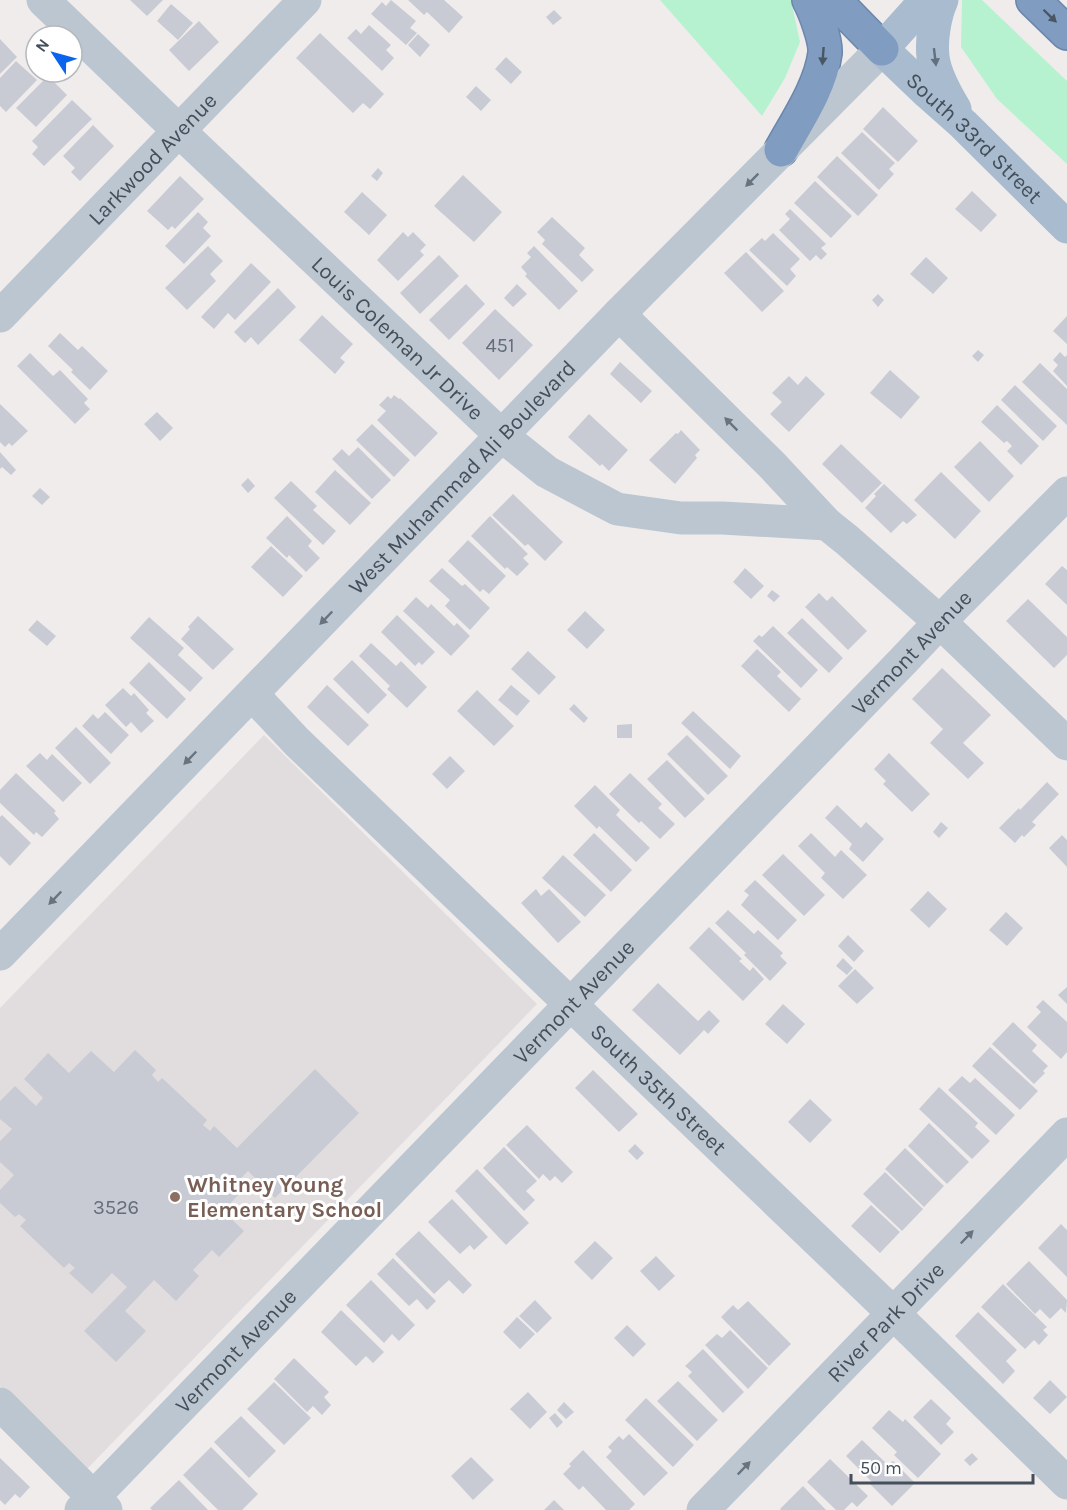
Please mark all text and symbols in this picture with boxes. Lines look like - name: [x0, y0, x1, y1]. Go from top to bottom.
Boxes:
- one-way arrow: [1043, 9, 1057, 23]
- north arrow: [24, 24, 84, 84]
- text: N: [31, 35, 53, 56]
- one-way arrow: [818, 46, 828, 65]
- one-way arrow: [930, 48, 939, 67]
- street label: South 33rd Street: [901, 67, 1047, 209]
- street label: Larkwood Avenue: [83, 88, 222, 231]
- one-way arrow: [745, 172, 759, 187]
- street label: Louis Coleman Jr Drive: [306, 251, 489, 426]
- house number: 451: [485, 334, 515, 357]
- street label: West Muhammad Ali Boulevard: [343, 355, 581, 600]
- one-way arrow: [724, 418, 738, 432]
- street label: Vermont Avenue: [846, 585, 978, 720]
- one-way arrow: [319, 610, 333, 625]
- one-way arrow: [184, 750, 198, 764]
- one-way arrow: [48, 890, 62, 904]
- street label: Vermont Avenue: [508, 935, 640, 1070]
- street label: South 35th Street: [585, 1018, 732, 1160]
- place label: Whitney Young Elementary School: [187, 1172, 382, 1223]
- marker: Whitney Young Elementary School: [168, 1190, 182, 1204]
- house number: 3526: [93, 1196, 139, 1219]
- one-way arrow: [960, 1231, 974, 1245]
- street label: River Park Drive: [822, 1257, 950, 1388]
- street label: Vermont Avenue: [170, 1284, 302, 1419]
- scale bar: [851, 1447, 1032, 1485]
- text: 50 m: [860, 1457, 902, 1479]
- one-way arrow: [737, 1461, 750, 1476]

